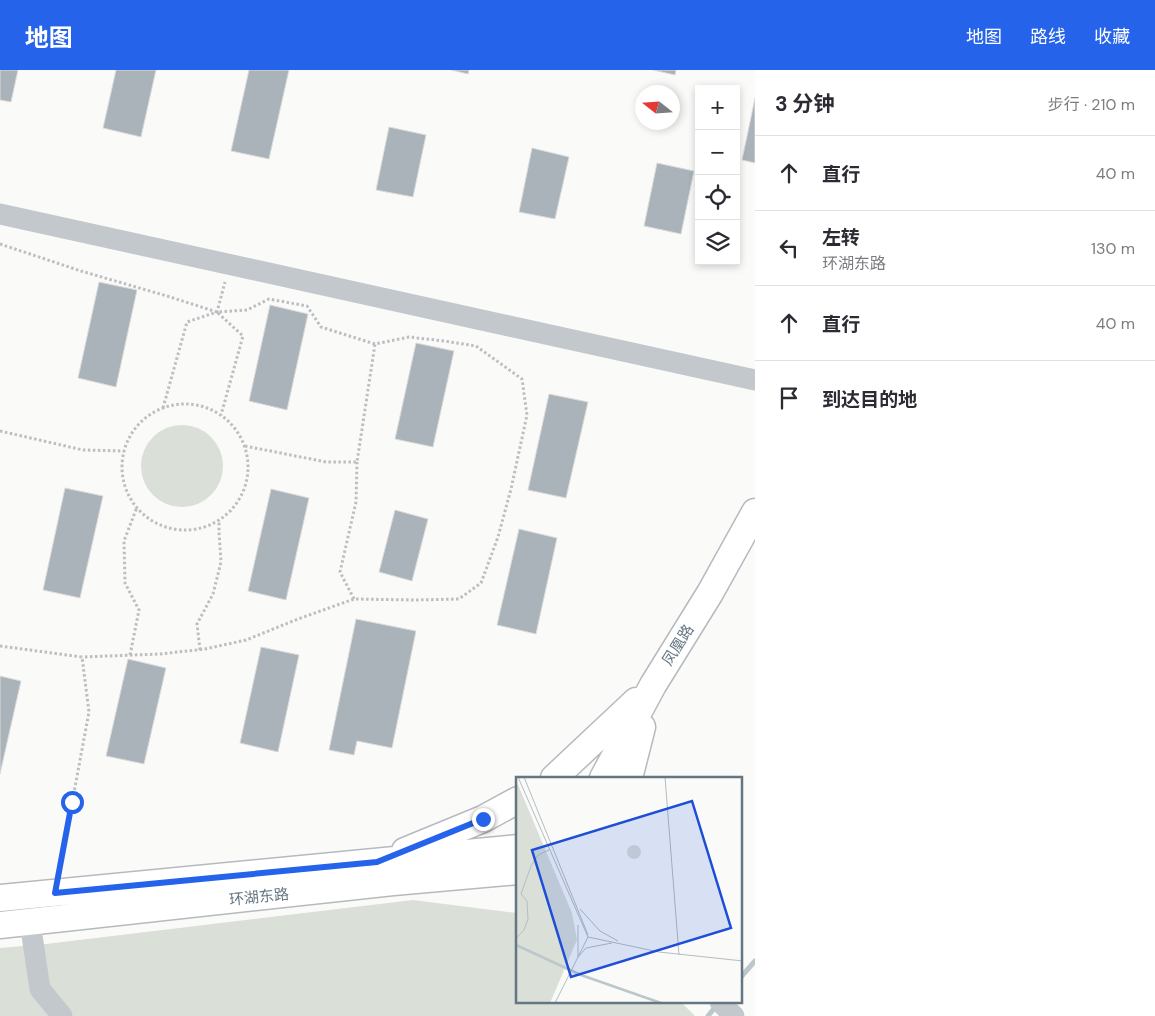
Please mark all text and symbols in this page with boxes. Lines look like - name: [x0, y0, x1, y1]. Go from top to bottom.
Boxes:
- text: 地图: [25, 22, 73, 53]
- text: 地图: [966, 25, 1002, 49]
- text: 路线: [1030, 25, 1066, 49]
- text: 收藏: [1094, 25, 1130, 49]
- north arrow: [635, 85, 680, 130]
- map controls: [695, 85, 740, 265]
- button: +: [695, 85, 740, 130]
- text: 3 分钟: [775, 90, 835, 118]
- text: 步行 · 210 m: [1048, 94, 1135, 115]
- button: −: [695, 130, 740, 175]
- icon: ahead: [775, 159, 803, 187]
- text: 直行: [822, 162, 860, 187]
- text: 40 m: [1096, 163, 1135, 184]
- button: locate: [695, 175, 740, 220]
- button: layers: [695, 220, 740, 265]
- text: 左转: [822, 225, 860, 250]
- icon: left: [775, 234, 803, 262]
- text: 130 m: [1091, 238, 1135, 259]
- text: 环湖东路: [822, 253, 886, 274]
- icon: ahead: [775, 309, 803, 337]
- text: 直行: [822, 312, 860, 337]
- text: 40 m: [1096, 313, 1135, 334]
- icon: arrive: [775, 384, 803, 412]
- text: 到达目的地: [822, 387, 917, 412]
- street label: 凤凰路: [658, 621, 698, 669]
- inset map: [516, 777, 742, 1004]
- route start: [61, 791, 84, 814]
- route end: [472, 808, 495, 831]
- street label: 环湖东路: [228, 884, 290, 910]

